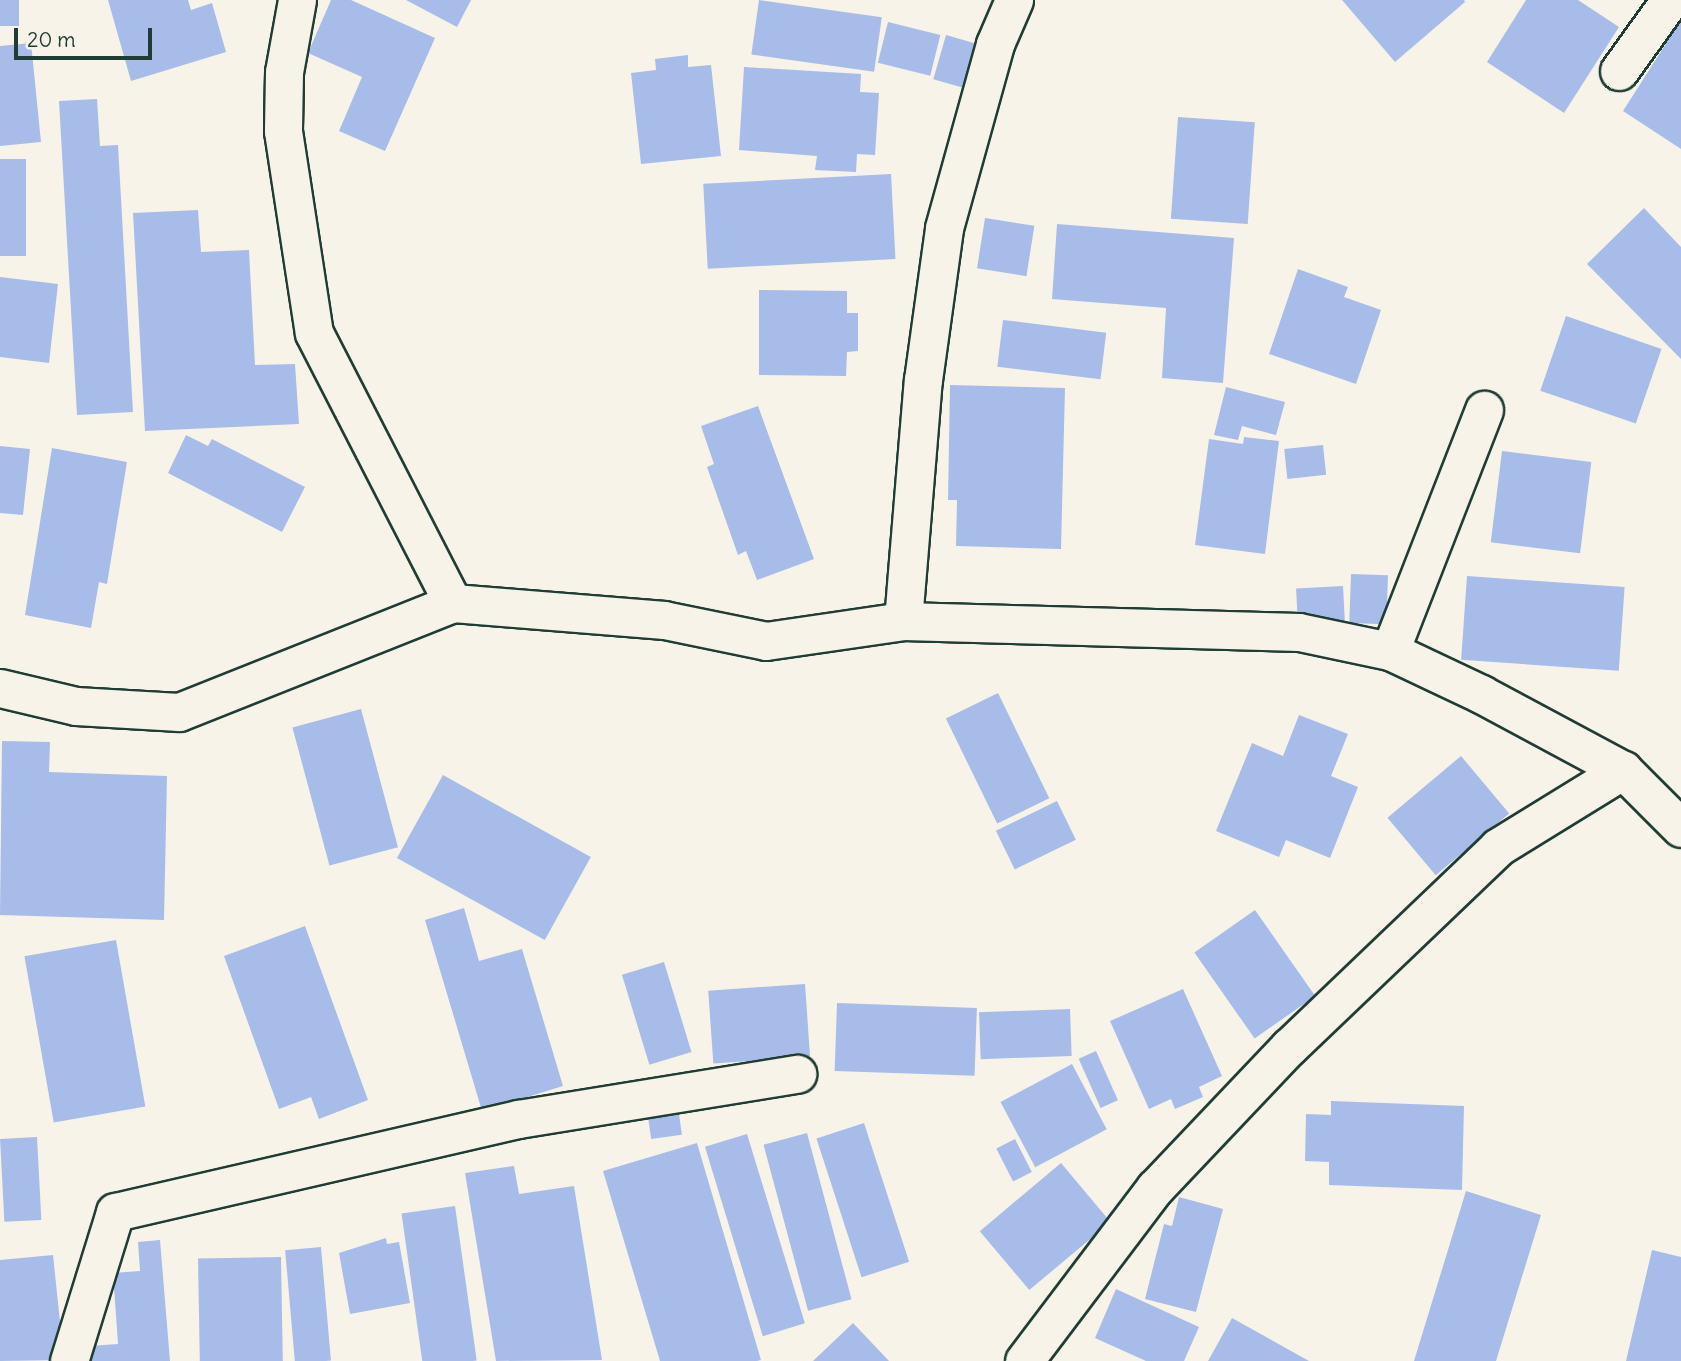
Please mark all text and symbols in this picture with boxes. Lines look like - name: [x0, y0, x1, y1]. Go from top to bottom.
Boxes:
- scale bar: [18, 14, 156, 58]
- text: 20 m: [27, 26, 76, 53]

